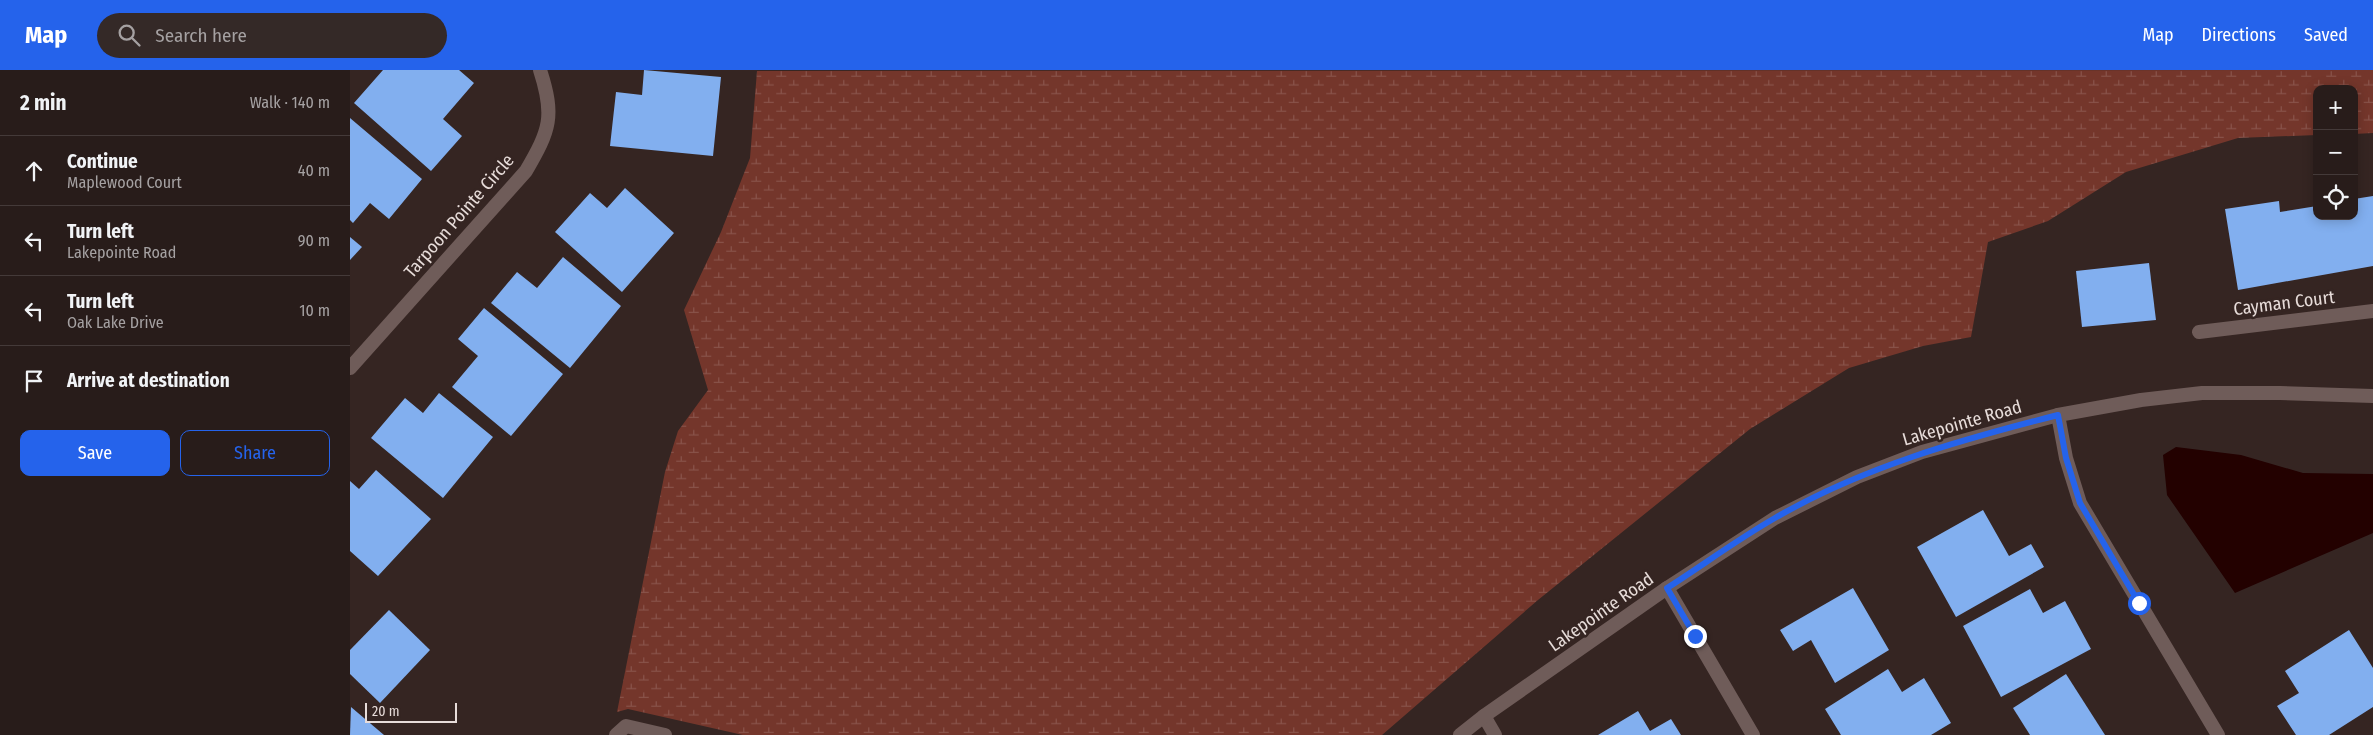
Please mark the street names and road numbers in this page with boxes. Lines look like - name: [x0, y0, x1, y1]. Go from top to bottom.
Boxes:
- street label: Tarpoon Pointe Circle: [399, 150, 519, 282]
- street label: Cayman Court: [2232, 286, 2336, 320]
- street label: Lakepointe Road: [1900, 395, 2024, 451]
- street label: Lakepointe Road: [1544, 568, 1658, 656]

